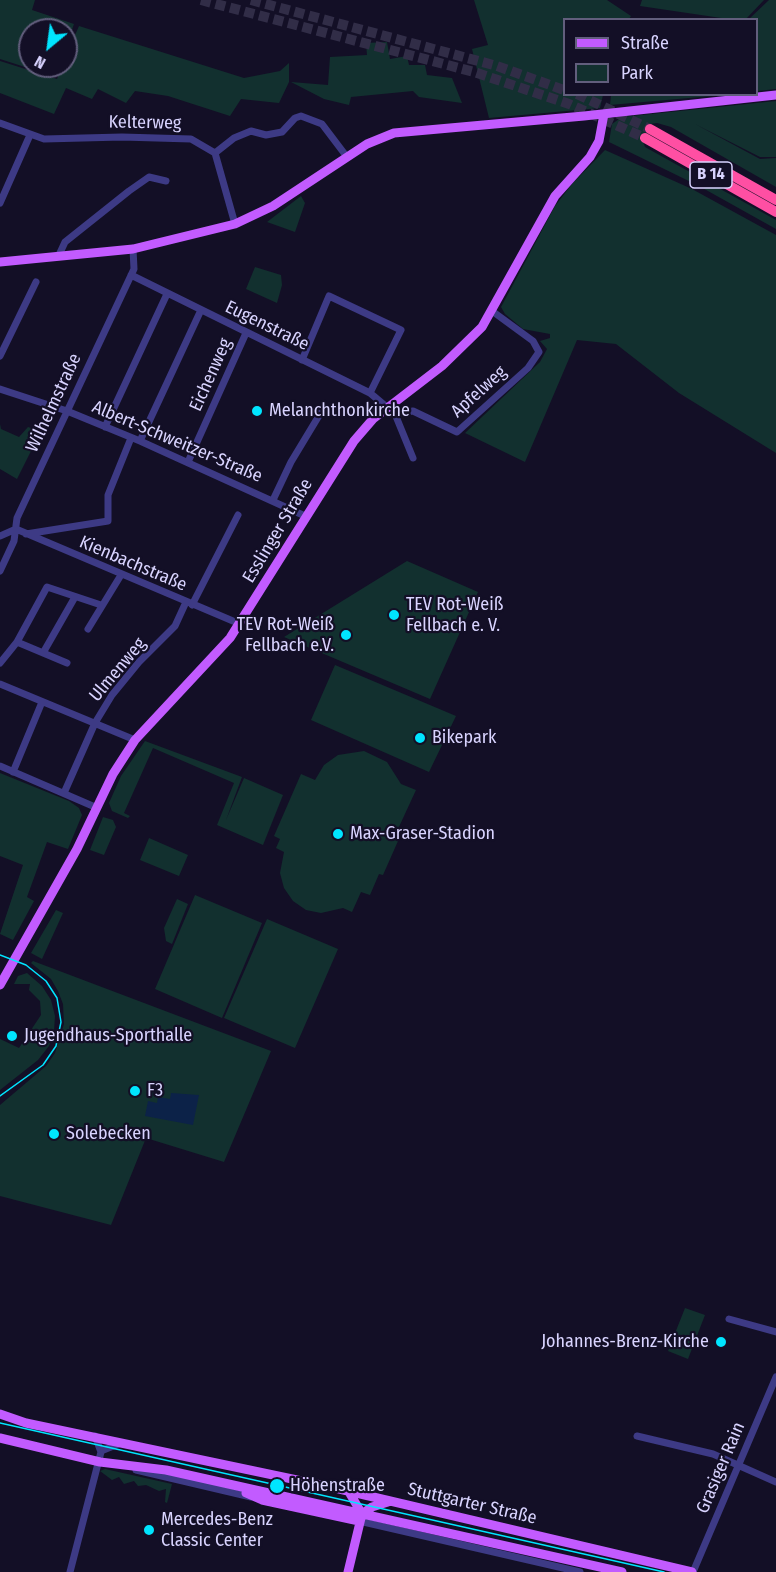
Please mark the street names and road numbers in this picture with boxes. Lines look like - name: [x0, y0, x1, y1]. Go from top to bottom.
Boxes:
- street label: Kelterweg: [108, 112, 182, 134]
- road number: B 14: [690, 162, 732, 188]
- street label: Eugenstraße: [221, 296, 313, 356]
- street label: Eichenweg: [185, 335, 237, 415]
- street label: Wilhelmstraße: [22, 350, 86, 456]
- street label: Apfelweg: [447, 362, 511, 422]
- street label: Albert-Schweitzer-Straße: [89, 396, 265, 488]
- street label: Esslinger Straße: [238, 475, 318, 587]
- street label: Kienbachstraße: [76, 532, 190, 596]
- street label: Ulmenweg: [85, 634, 151, 706]
- street label: Grasiger Rain: [692, 1419, 750, 1517]
- street label: Stuttgarter Straße: [405, 1479, 539, 1529]

